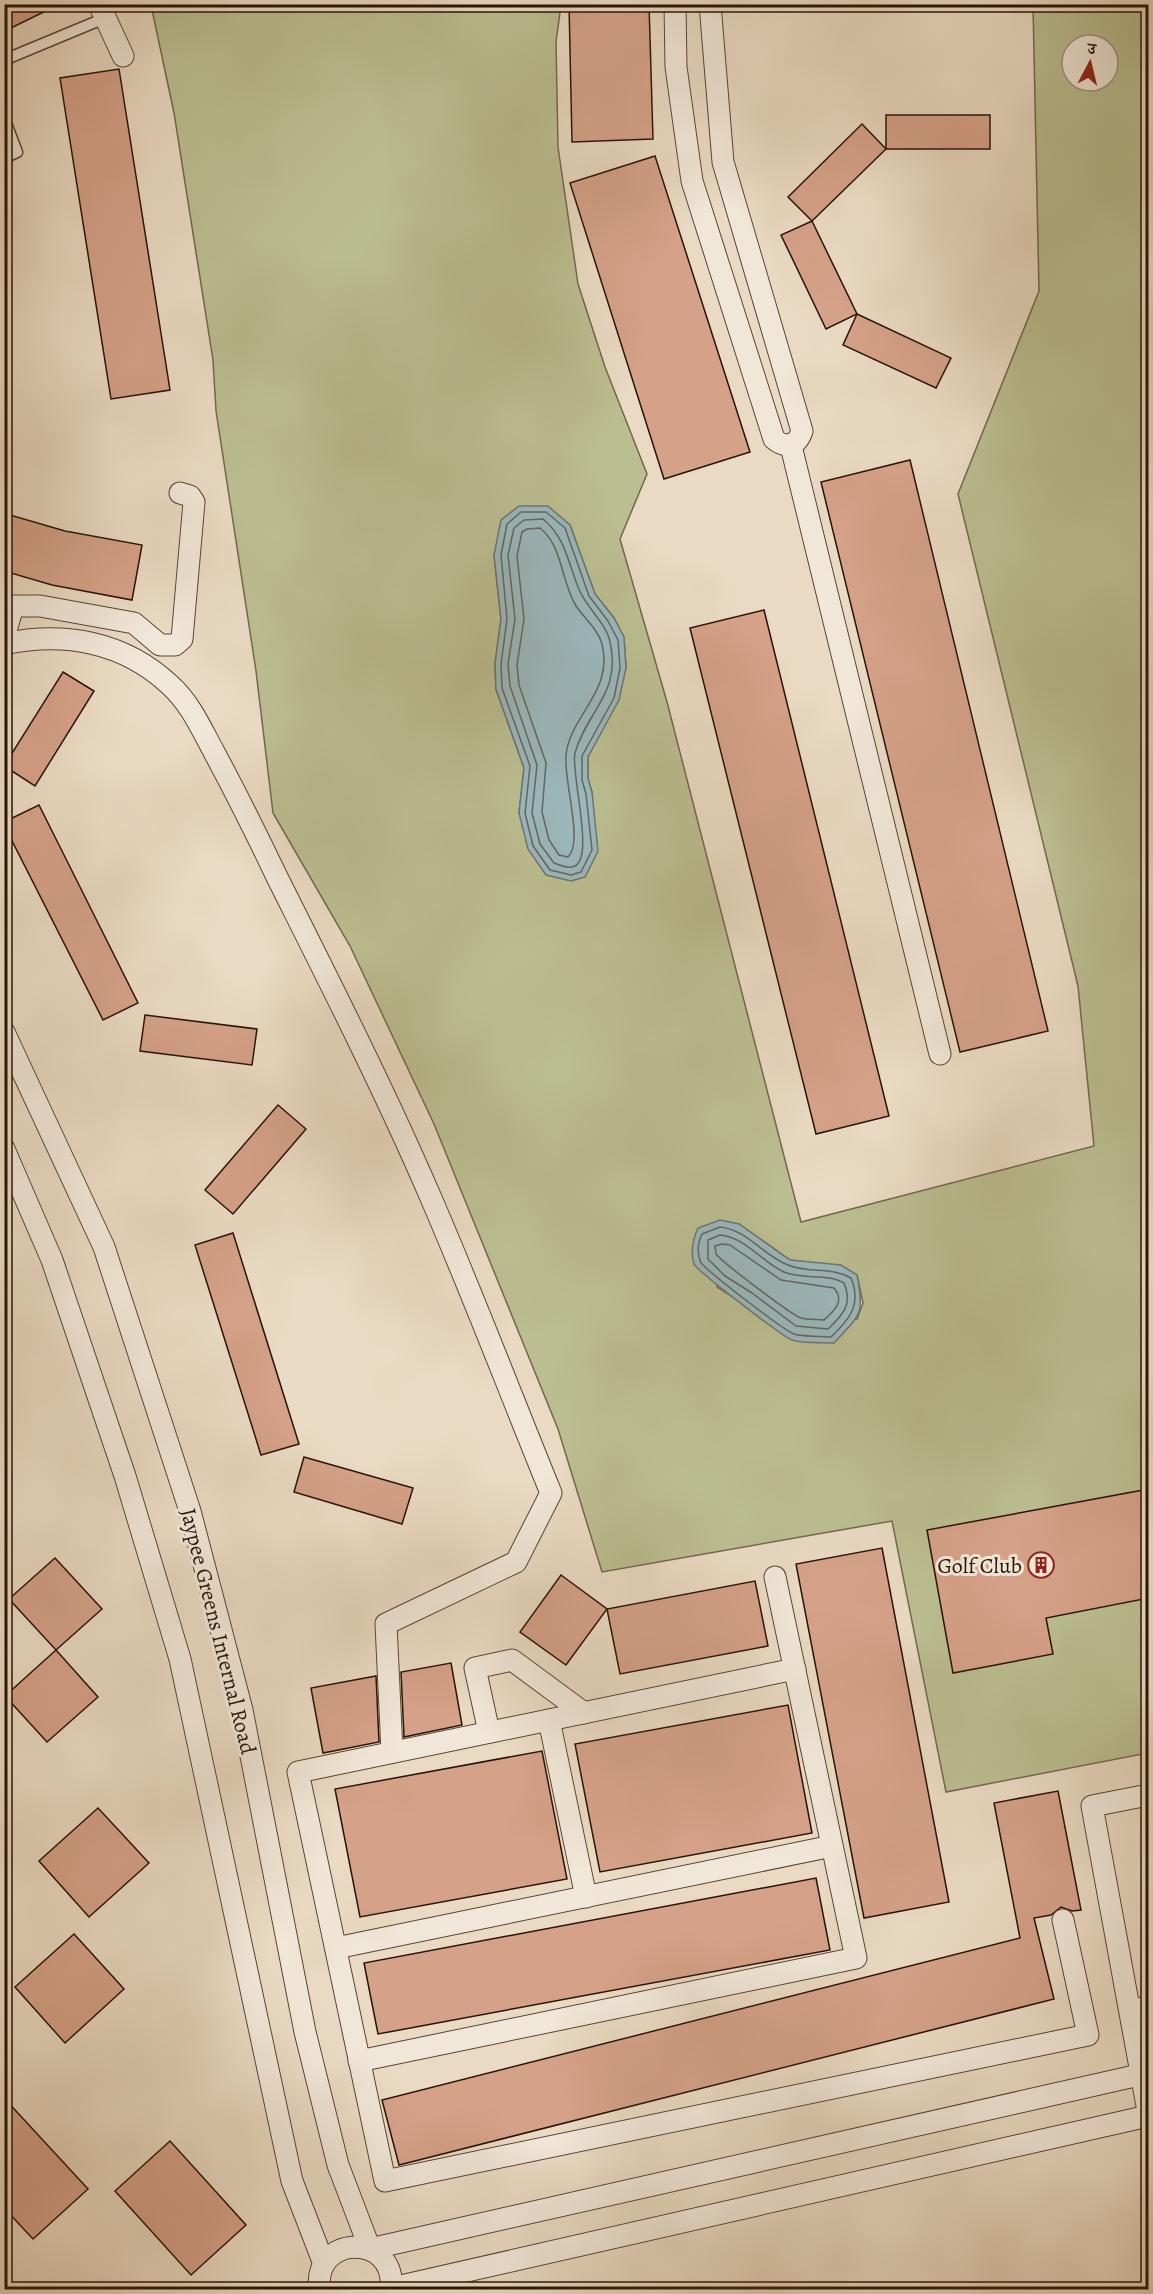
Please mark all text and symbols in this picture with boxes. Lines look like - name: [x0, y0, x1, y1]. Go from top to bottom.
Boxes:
- north arrow: [1060, 33, 1120, 93]
- text: उ: [1085, 38, 1099, 61]
- street label: Jaypee Greens Internal Road: [173, 1505, 263, 1758]
- building icon: Golf Club: [1026, 1550, 1056, 1580]
- place label: Golf Club: [938, 1551, 1022, 1581]

